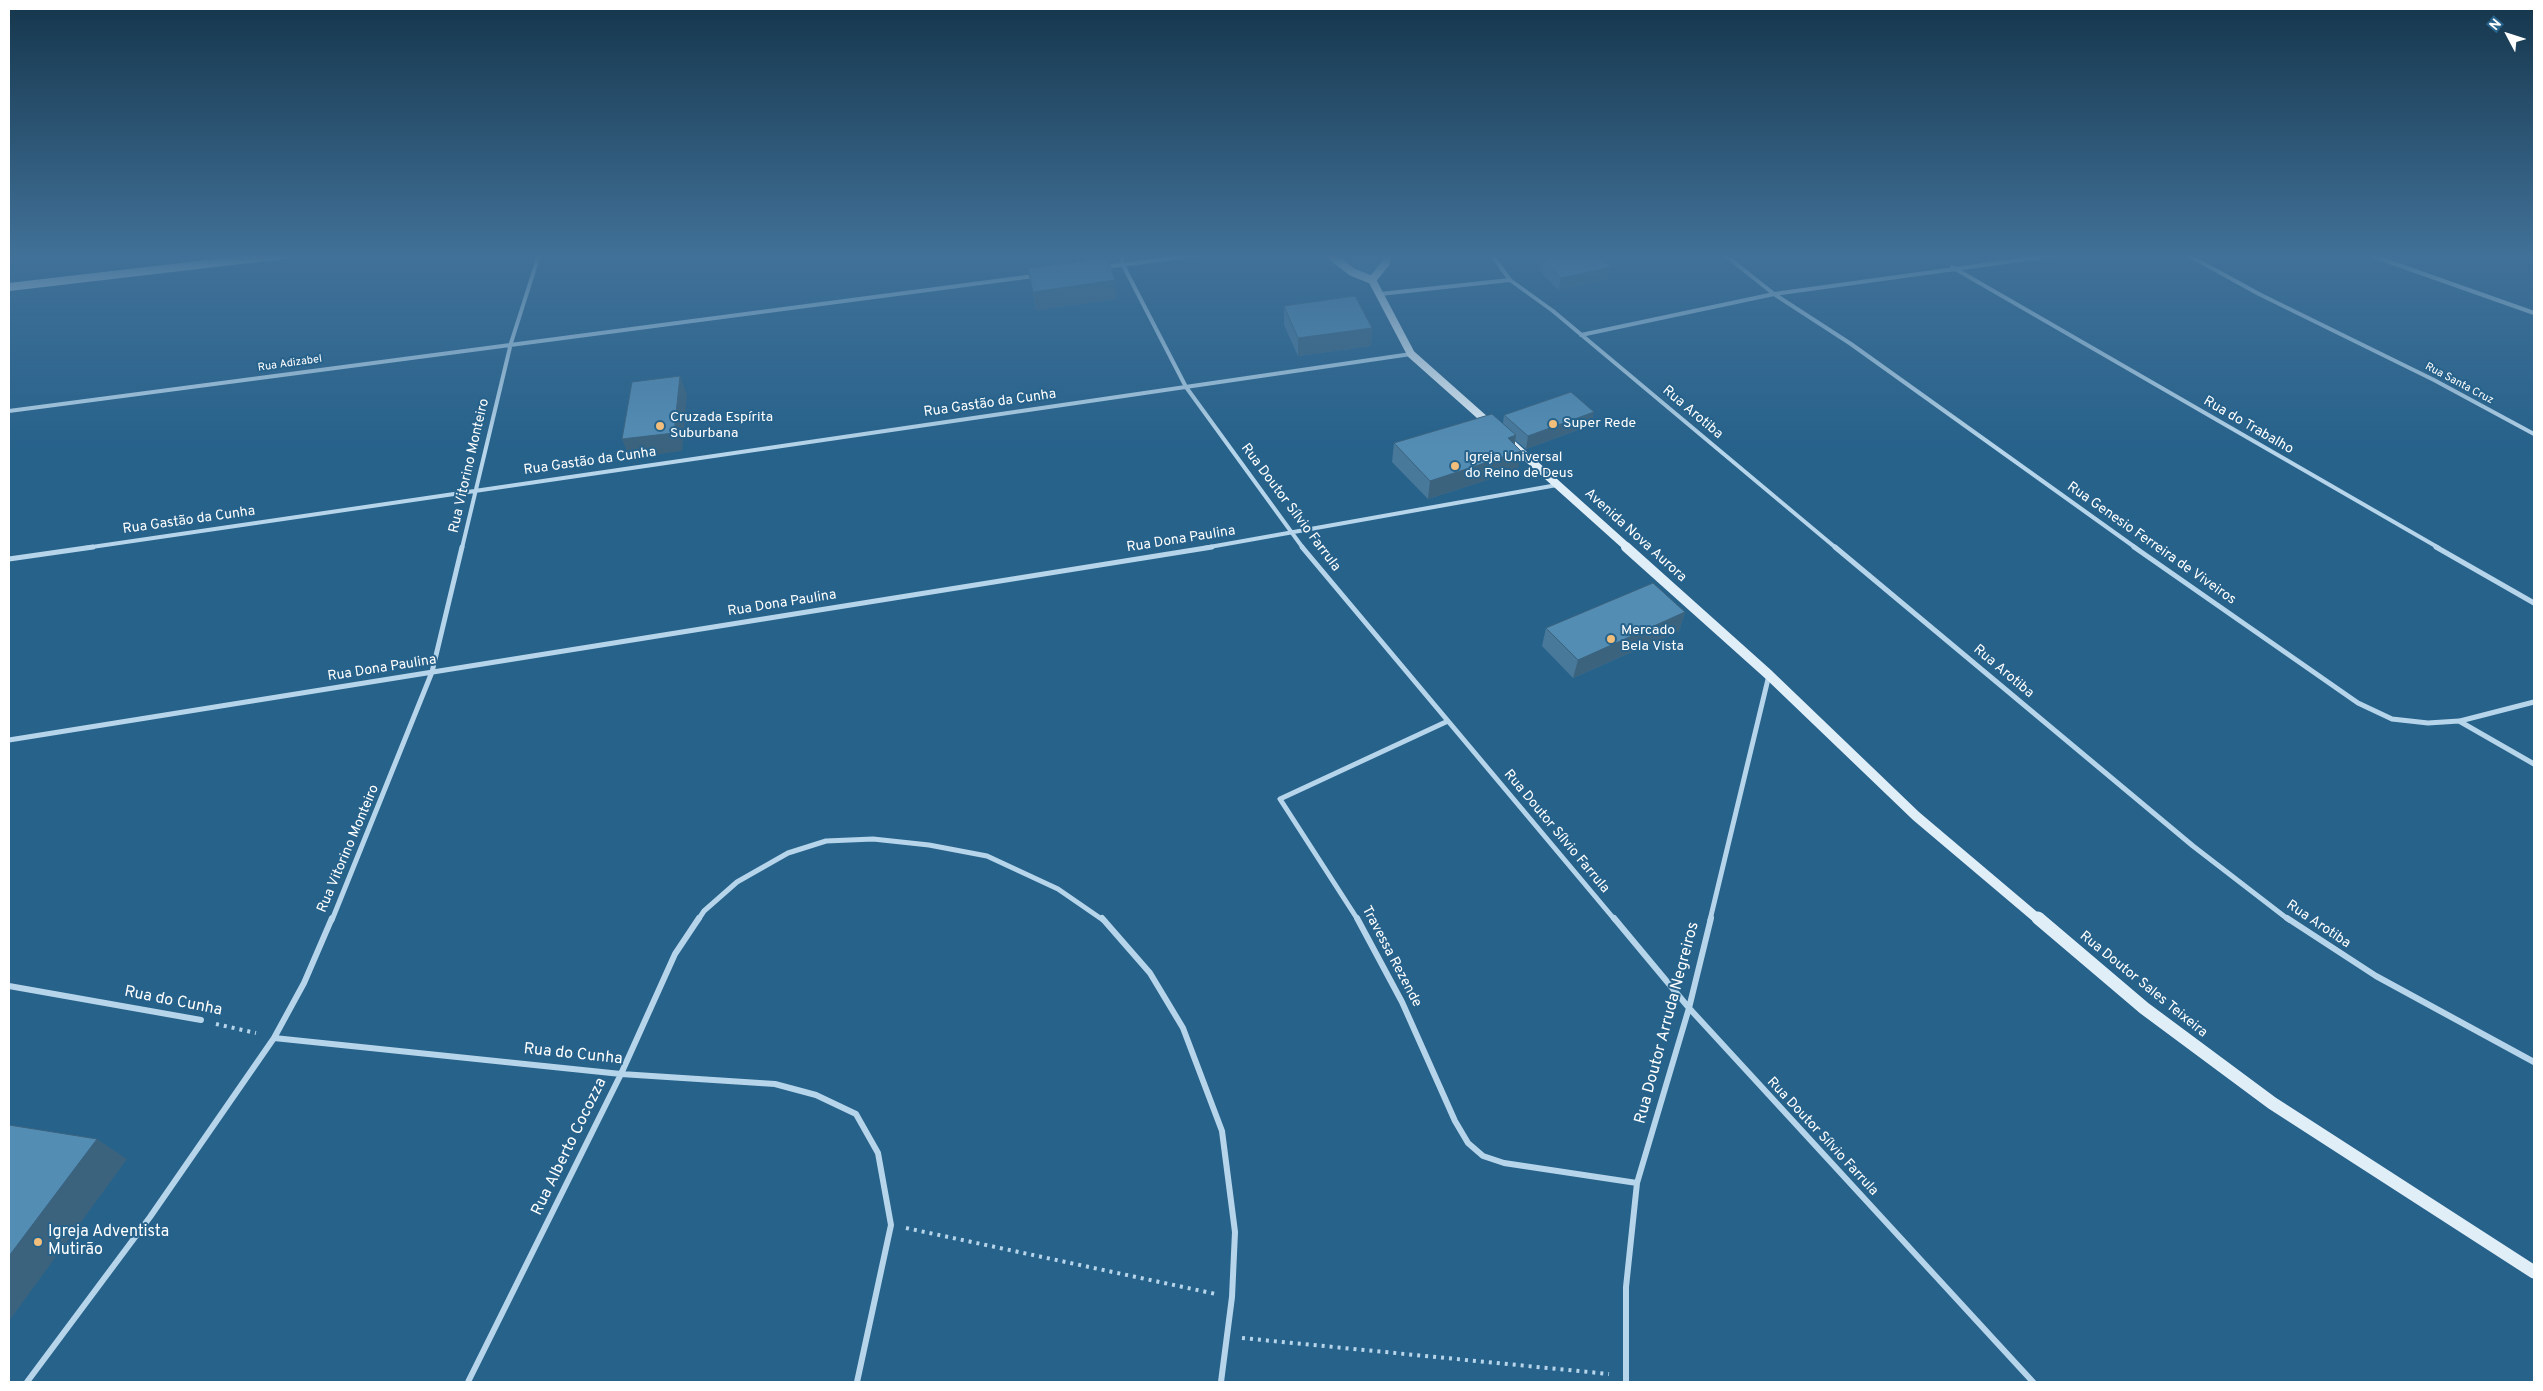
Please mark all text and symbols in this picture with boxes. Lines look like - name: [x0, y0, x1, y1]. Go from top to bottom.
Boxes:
- north arrow: [2483, 10, 2533, 60]
- text: N: [2486, 16, 2506, 34]
- street label: Rua Adizabel: [257, 353, 323, 375]
- street label: Rua Santa Cruz: [2422, 360, 2496, 408]
- street label: Rua Arotiba: [1658, 383, 1726, 443]
- street label: Rua Gastão da Cunha: [923, 386, 1057, 422]
- street label: Rua do Trabalho: [2200, 393, 2296, 459]
- street label: Rua Vitorino Monteiro: [446, 397, 494, 535]
- place label: Cruzada Espírita Suburbana: [670, 410, 773, 442]
- place label: Super Rede: [1563, 416, 1636, 432]
- marker: Super Rede: [1547, 418, 1559, 430]
- marker: Cruzada Espírita Suburbana: [654, 420, 666, 432]
- street label: Rua Doutor Sílvio Farrula: [1236, 441, 1344, 575]
- street label: Rua Gastão da Cunha: [523, 444, 657, 480]
- place label: Igreja Universal do Reino de Deus: [1465, 450, 1573, 482]
- marker: Igreja Universal do Reino de Deus: [1449, 460, 1461, 472]
- street label: Rua Genesio Ferreira de Viveiros: [2063, 479, 2239, 609]
- street label: Avenida Nova Aurora: [1581, 486, 1689, 586]
- street label: Rua Gastão da Cunha: [122, 503, 256, 539]
- street label: Rua Dona Paulina: [1125, 523, 1237, 557]
- street label: Rua Dona Paulina: [726, 587, 838, 621]
- place label: Mercado Bela Vista: [1621, 623, 1684, 656]
- marker: Mercado Bela Vista: [1605, 633, 1617, 645]
- street label: Rua Arotiba: [1969, 642, 2037, 702]
- street label: Rua Dona Paulina: [326, 652, 438, 686]
- street label: Rua Doutor Sílvio Farrula: [1499, 767, 1613, 897]
- street label: Rua Vitorino Monteiro: [314, 783, 384, 915]
- street label: Rua Arotiba: [2283, 897, 2353, 953]
- street label: Travessa Rezende: [1357, 904, 1425, 1010]
- street label: Rua Doutor Arruda Negreiros: [1632, 920, 1704, 1126]
- street label: Rua Doutor Sales Teixeira: [2076, 928, 2210, 1042]
- street label: Rua do Cunha: [122, 983, 224, 1021]
- street label: Rua do Cunha: [523, 1040, 623, 1070]
- street label: Rua Doutor Sílvio Farrula: [1763, 1074, 1881, 1200]
- street label: Rua Alberto Cocozza: [528, 1075, 612, 1219]
- place label: Igreja Adventista Mutirão: [48, 1223, 169, 1261]
- marker: Igreja Adventista Mutirão: [32, 1236, 44, 1248]

